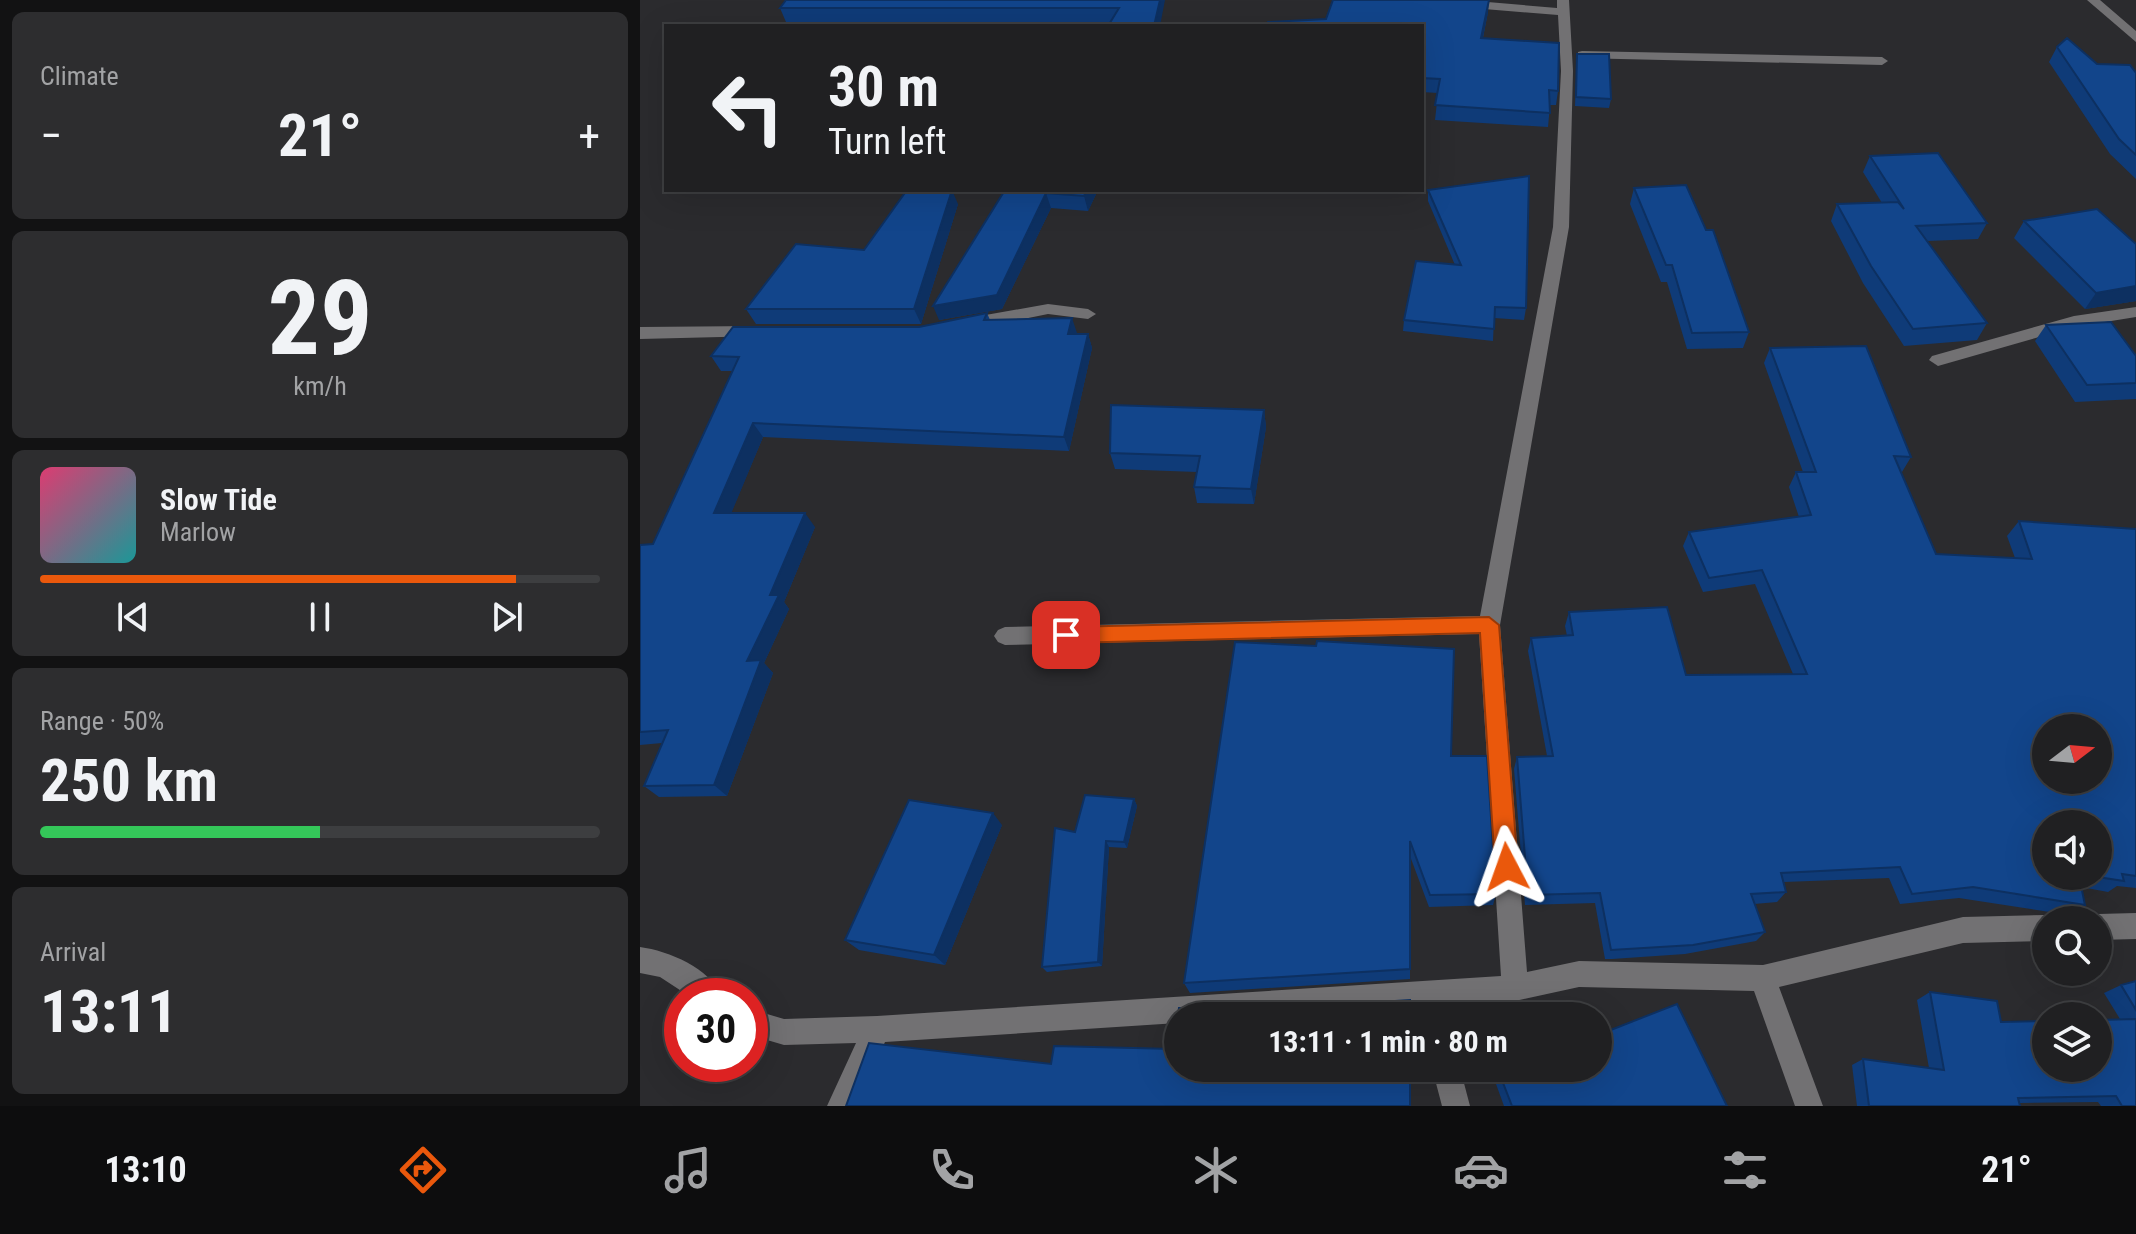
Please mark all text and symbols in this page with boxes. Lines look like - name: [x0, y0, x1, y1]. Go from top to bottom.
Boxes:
- text: 30 m: [828, 54, 939, 120]
- icon: left: [696, 56, 800, 160]
- text: Climate: [40, 61, 119, 91]
- text: 21°: [278, 100, 362, 171]
- text: −: [40, 110, 62, 162]
- text: +: [578, 110, 600, 162]
- text: Turn left: [828, 121, 946, 163]
- text: 29: [267, 258, 373, 379]
- text: km/h: [293, 371, 347, 401]
- text: Slow Tide: [160, 482, 277, 517]
- text: Marlow: [160, 517, 236, 547]
- icon: previous: [111, 595, 155, 639]
- icon: pause: [298, 595, 342, 639]
- icon: next: [485, 595, 529, 639]
- pin: [1032, 601, 1100, 669]
- icon: arrive: [1044, 613, 1088, 657]
- text: Range · 50%: [40, 706, 164, 736]
- north arrow: [2032, 714, 2112, 794]
- map controls: [2032, 714, 2112, 1082]
- text: 250 km: [40, 745, 218, 816]
- button: sound: [2032, 810, 2112, 890]
- position arrow: [1465, 825, 1549, 909]
- button: search: [2032, 906, 2112, 986]
- text: Arrival: [40, 937, 106, 967]
- text: 13:11: [40, 976, 178, 1047]
- speed limit sign: 30: [664, 978, 768, 1082]
- button: layers: [2032, 1002, 2112, 1082]
- text: 13:11 · 1 min · 80 m: [1268, 1024, 1508, 1059]
- icon: directions: [395, 1142, 451, 1198]
- icon: music: [660, 1142, 716, 1198]
- icon: phone: [924, 1142, 980, 1198]
- icon: climate: [1188, 1142, 1244, 1198]
- icon: car: [1453, 1142, 1509, 1198]
- icon: filters: [1717, 1142, 1773, 1198]
- text: 13:10: [104, 1149, 187, 1191]
- text: 21°: [1981, 1149, 2032, 1191]

